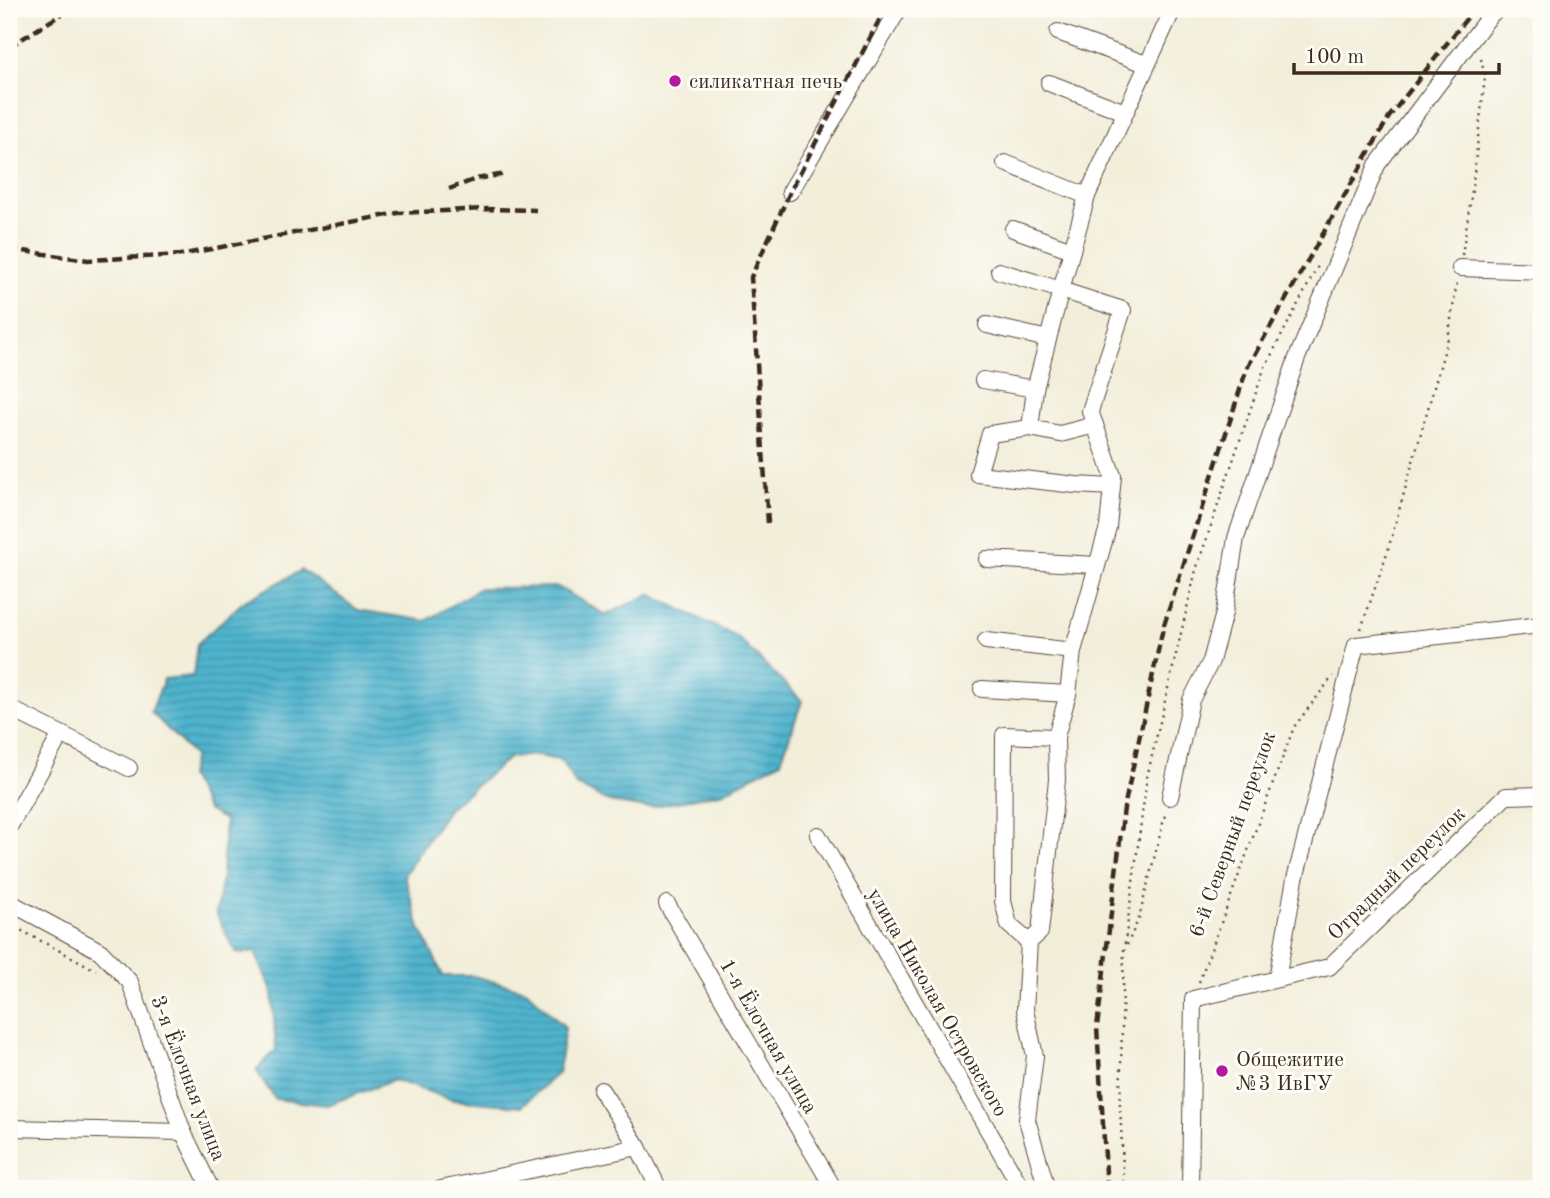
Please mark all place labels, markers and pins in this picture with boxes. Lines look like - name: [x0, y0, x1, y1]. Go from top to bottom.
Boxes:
- place label: силикатная печь: [689, 72, 843, 93]
- marker: силикатная печь: [667, 73, 683, 89]
- place label: Общежитие №3 ИвГУ: [1236, 1050, 1344, 1095]
- marker: Общежитие №3 ИвГУ: [1214, 1063, 1230, 1079]

